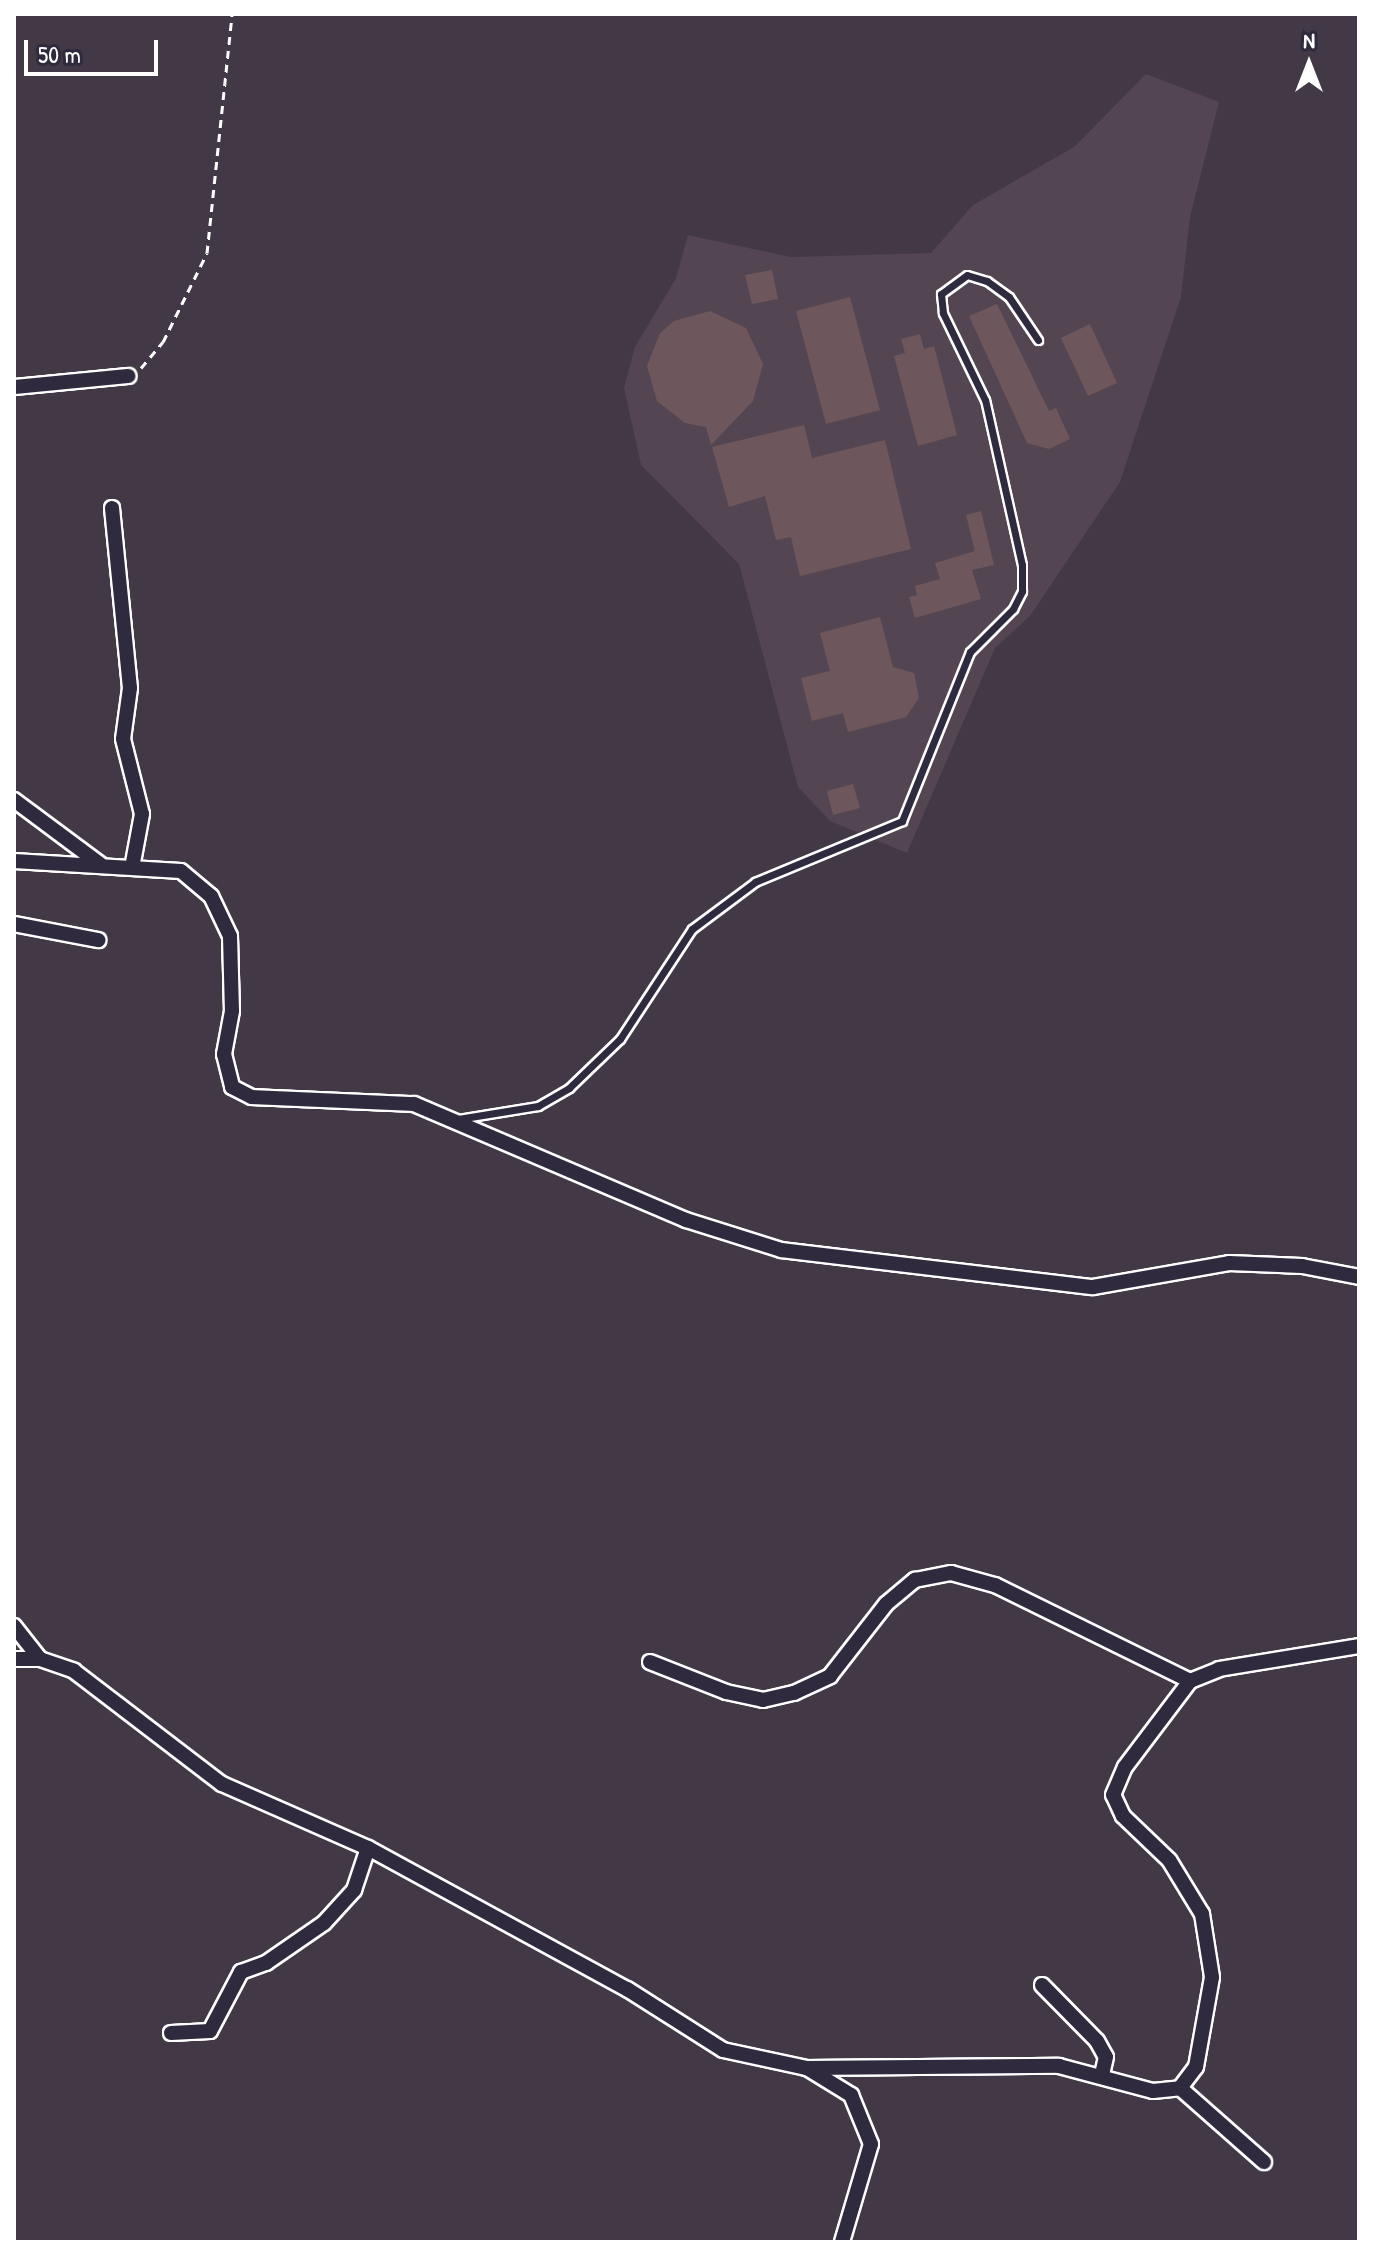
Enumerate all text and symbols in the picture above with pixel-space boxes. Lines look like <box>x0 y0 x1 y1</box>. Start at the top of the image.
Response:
scale bar <box>28 24 162 74</box>
north arrow <box>1269 24 1349 104</box>
text: N <box>1303 25 1315 55</box>
text: 50 m <box>38 38 81 70</box>

